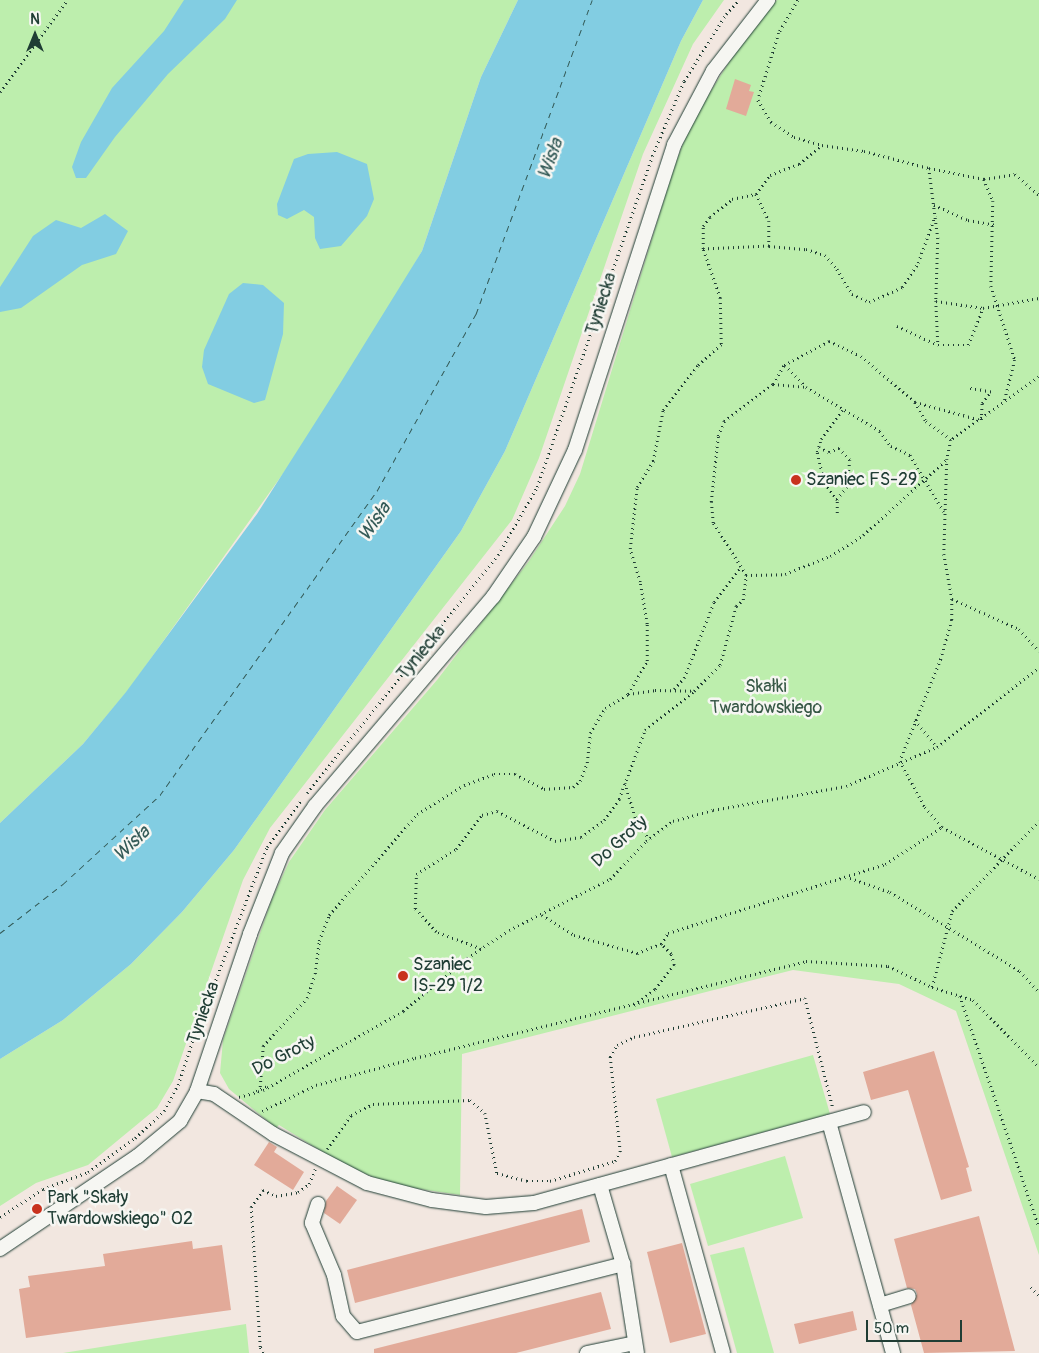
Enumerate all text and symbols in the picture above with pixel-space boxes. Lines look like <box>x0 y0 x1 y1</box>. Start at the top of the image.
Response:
north arrow <box>10 10 60 60</box>
text: N <box>30 11 40 28</box>
water label: Wisła <box>533 136 569 182</box>
street label: Tyniecka <box>582 270 622 338</box>
place label: Szaniec FS-29 <box>806 469 917 491</box>
marker: Szaniec FS-29 <box>790 474 802 486</box>
water label: Wisła <box>354 498 396 546</box>
street label: Tyniecka <box>393 621 451 685</box>
park label: Skałki Twardowskiego <box>710 677 822 720</box>
street label: Do Groty <box>588 811 652 873</box>
water label: Wisła <box>109 821 155 867</box>
place label: Szaniec IS-29 1/2 <box>413 955 483 998</box>
marker: Szaniec IS-29 1/2 <box>397 970 409 982</box>
street label: Tyniecka <box>183 979 225 1047</box>
street label: Do Groty <box>249 1031 319 1081</box>
place label: Park "Skały Twardowskiego" 02 <box>47 1188 193 1230</box>
marker: Park "Skały Twardowskiego" 02 <box>31 1203 43 1215</box>
scale bar <box>869 1310 965 1342</box>
text: 50 m <box>874 1319 909 1338</box>

